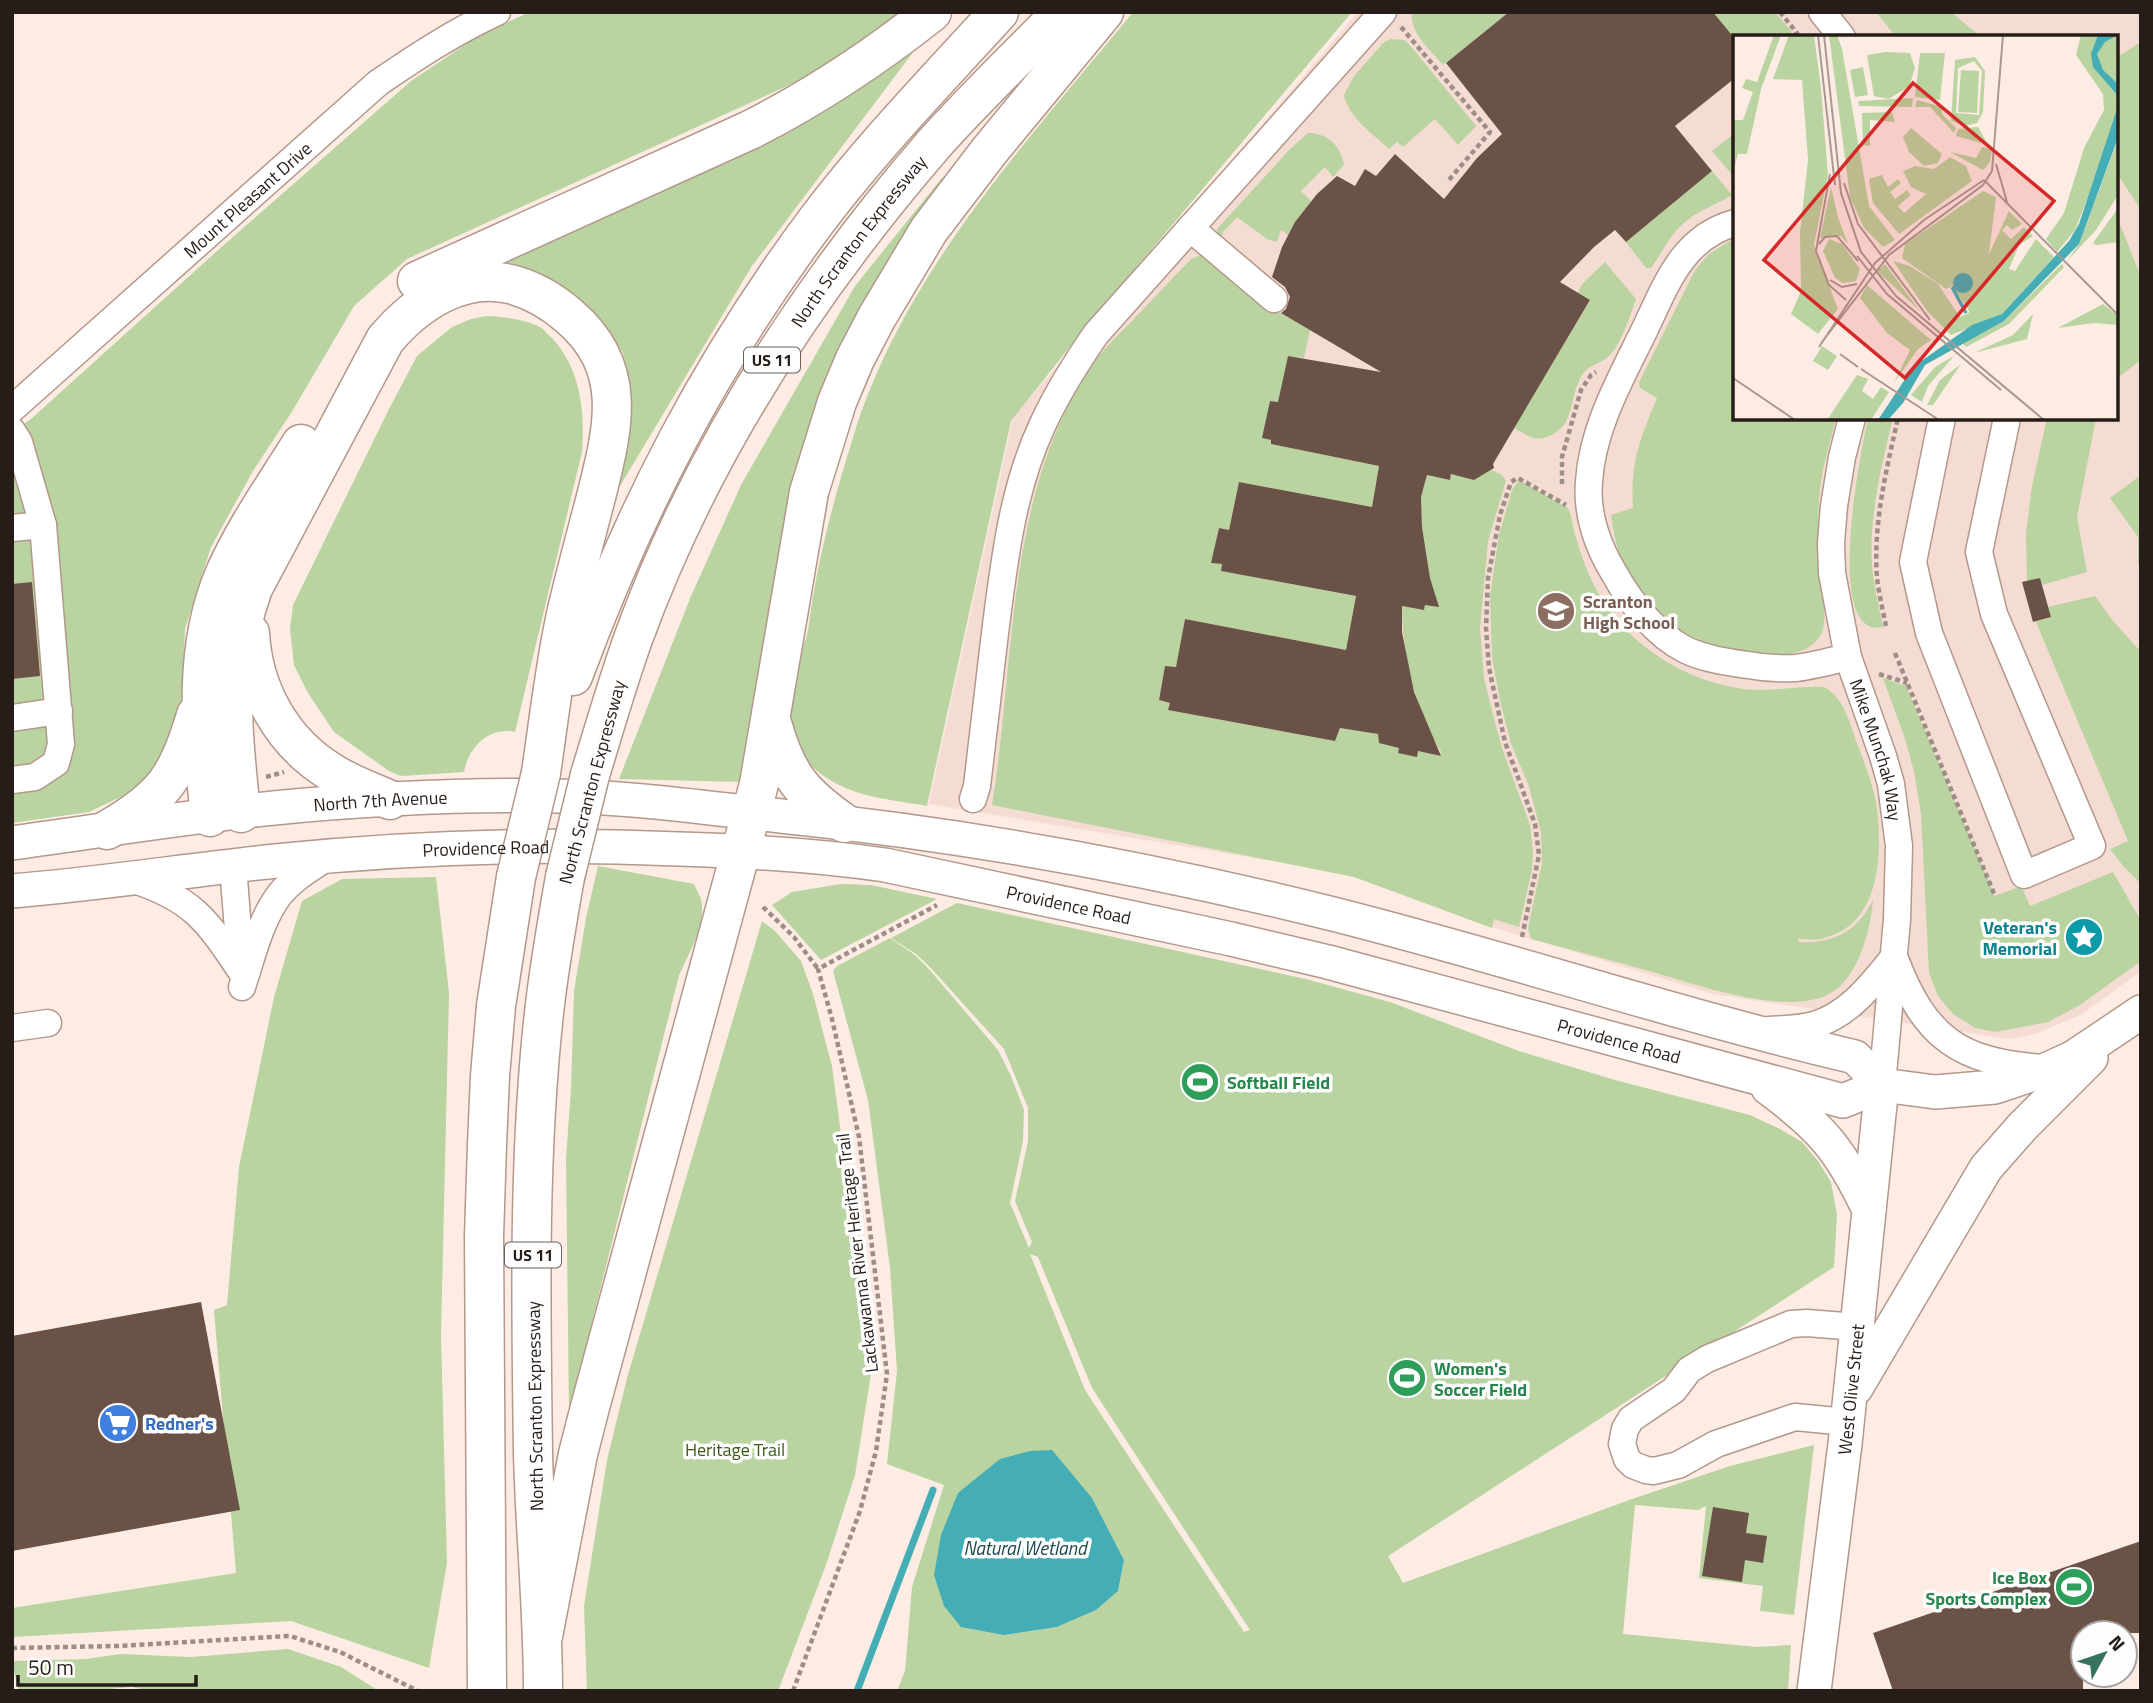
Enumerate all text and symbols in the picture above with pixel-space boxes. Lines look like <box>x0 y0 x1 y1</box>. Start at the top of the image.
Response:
inset map <box>1733 35 2118 420</box>
street label: Mount Pleasant Drive <box>177 135 317 264</box>
street label: North Scranton Expressway <box>784 149 933 333</box>
road number: US 11 <box>744 348 800 372</box>
place label: Scranton High School <box>1583 588 1675 636</box>
school or university icon: Scranton High School <box>1535 590 1577 632</box>
street label: Mike Munchak Way <box>1843 675 1909 823</box>
street label: North Scranton Expressway <box>552 677 632 887</box>
street label: North 7th Avenue <box>312 783 448 818</box>
street label: Providence Road <box>422 833 549 863</box>
street label: Providence Road <box>1004 878 1134 931</box>
place label: Veteran's Memorial <box>1982 914 2057 962</box>
place icon: Veteran's Memorial <box>2063 916 2105 958</box>
street label: Providence Road <box>1554 1011 1684 1070</box>
sports icon: Softball Field <box>1179 1061 1221 1103</box>
place label: Softball Field <box>1227 1069 1330 1096</box>
street label: Lackawanna River Heritage Trail <box>829 1132 885 1374</box>
road number: US 11 <box>505 1242 561 1268</box>
street label: North Scranton Expressway <box>520 1300 550 1511</box>
street label: West Olive Street <box>1830 1322 1871 1456</box>
place label: Women's Soccer Field <box>1434 1355 1527 1403</box>
sports icon: Women's Soccer Field <box>1386 1357 1428 1399</box>
supermarket icon: Redner's <box>97 1402 139 1444</box>
place label: Redner's <box>145 1410 214 1437</box>
park label: Heritage Trail <box>685 1436 785 1463</box>
water label: Natural Wetland <box>963 1533 1089 1562</box>
place label: Ice Box Sports Complex <box>1925 1564 2047 1612</box>
sports icon: Ice Box Sports Complex <box>2053 1566 2095 1608</box>
north arrow <box>2069 1619 2139 1689</box>
text: N <box>2102 1628 2133 1657</box>
scale bar <box>18 1644 196 1688</box>
text: 50 m <box>28 1651 74 1683</box>

